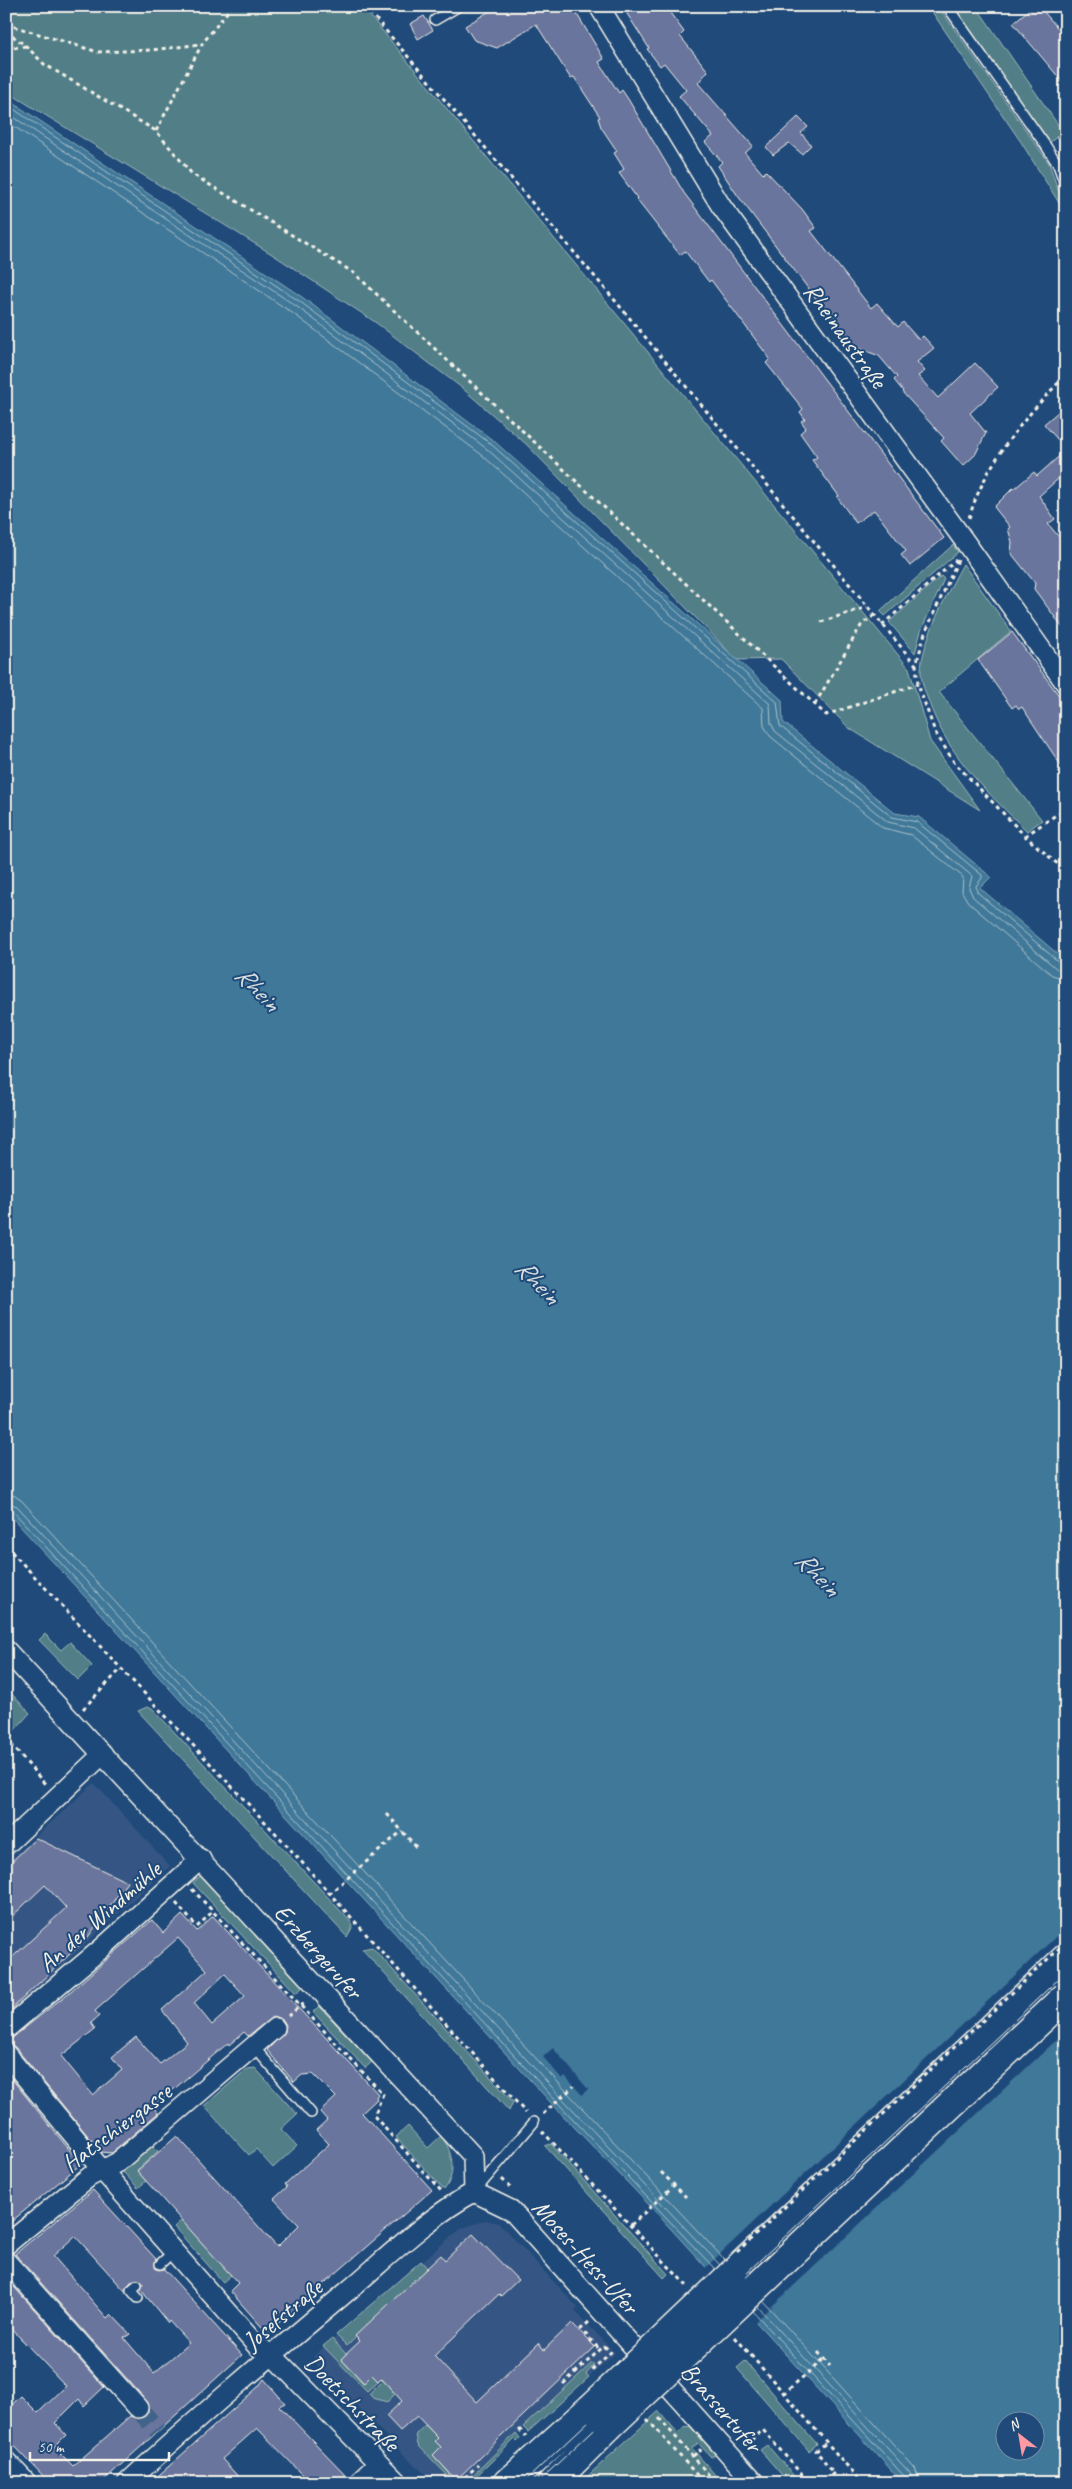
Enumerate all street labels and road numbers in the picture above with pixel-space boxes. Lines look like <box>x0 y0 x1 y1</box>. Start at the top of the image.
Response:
street label: Rheinaustraße <box>796 277 895 396</box>
street label: An der Windmühle <box>31 1853 170 1979</box>
street label: Erzbergerufer <box>267 1897 371 2008</box>
street label: Hatschiergasse <box>55 2075 179 2180</box>
street label: Moses-Hess-Ufer <box>525 2192 647 2323</box>
street label: Josefstraße <box>235 2271 330 2358</box>
street label: Doetschstraße <box>298 2347 408 2460</box>
street label: Brassertufer <box>673 2356 771 2462</box>

